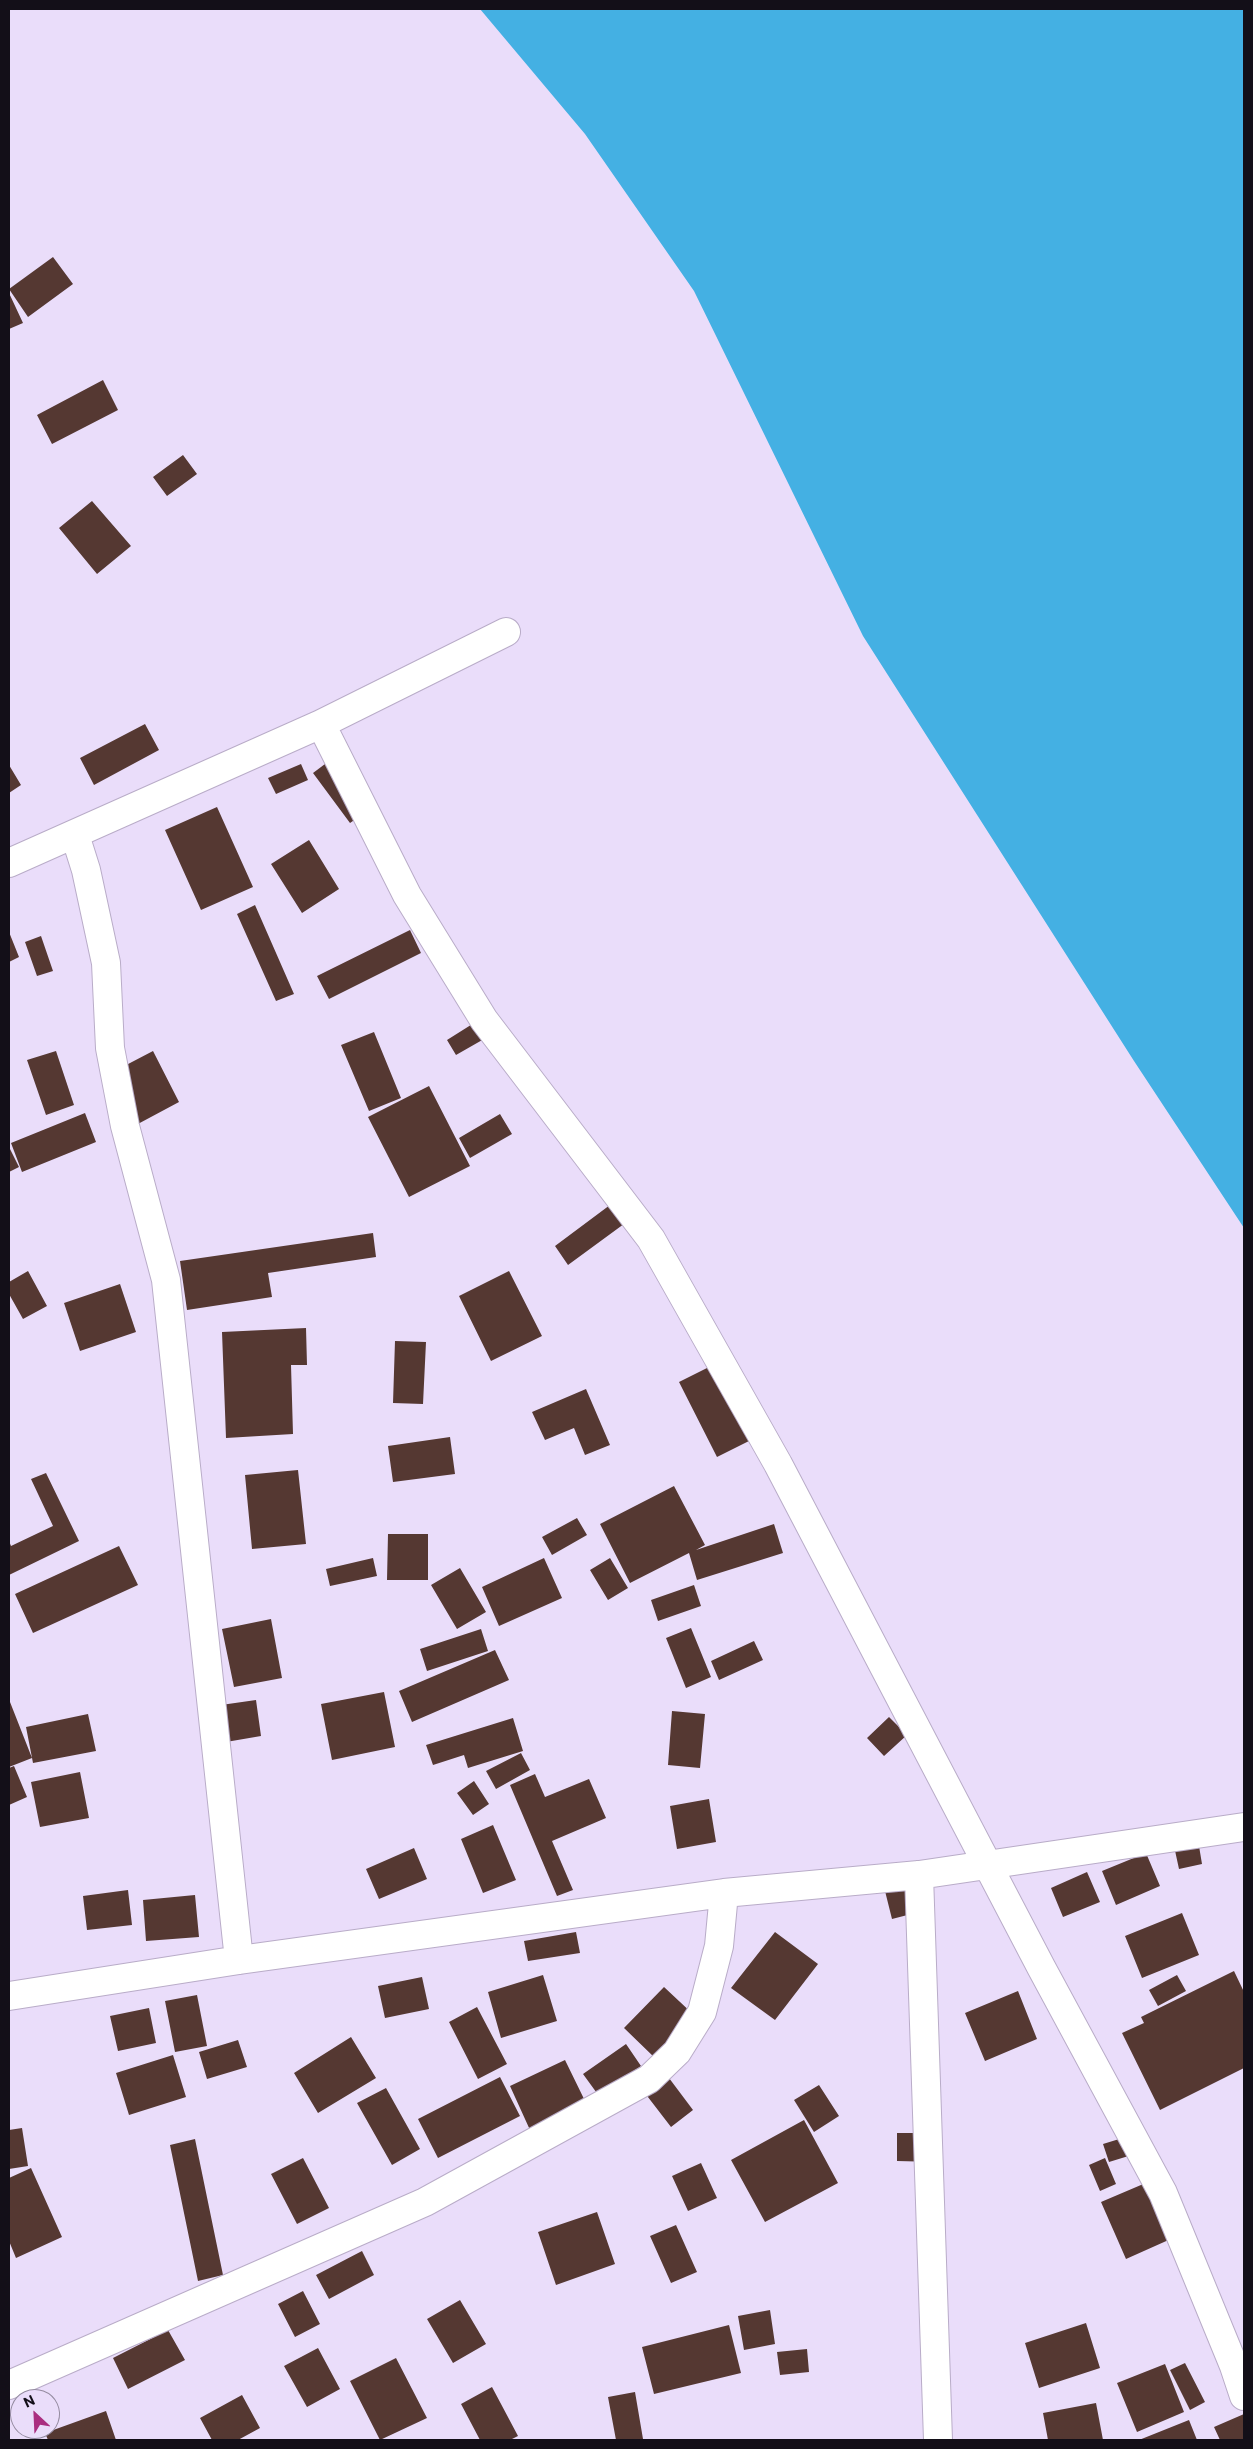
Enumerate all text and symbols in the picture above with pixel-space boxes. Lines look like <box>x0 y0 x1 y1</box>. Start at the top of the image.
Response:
north arrow <box>10 2389 60 2439</box>
text: N <box>21 2391 37 2411</box>

